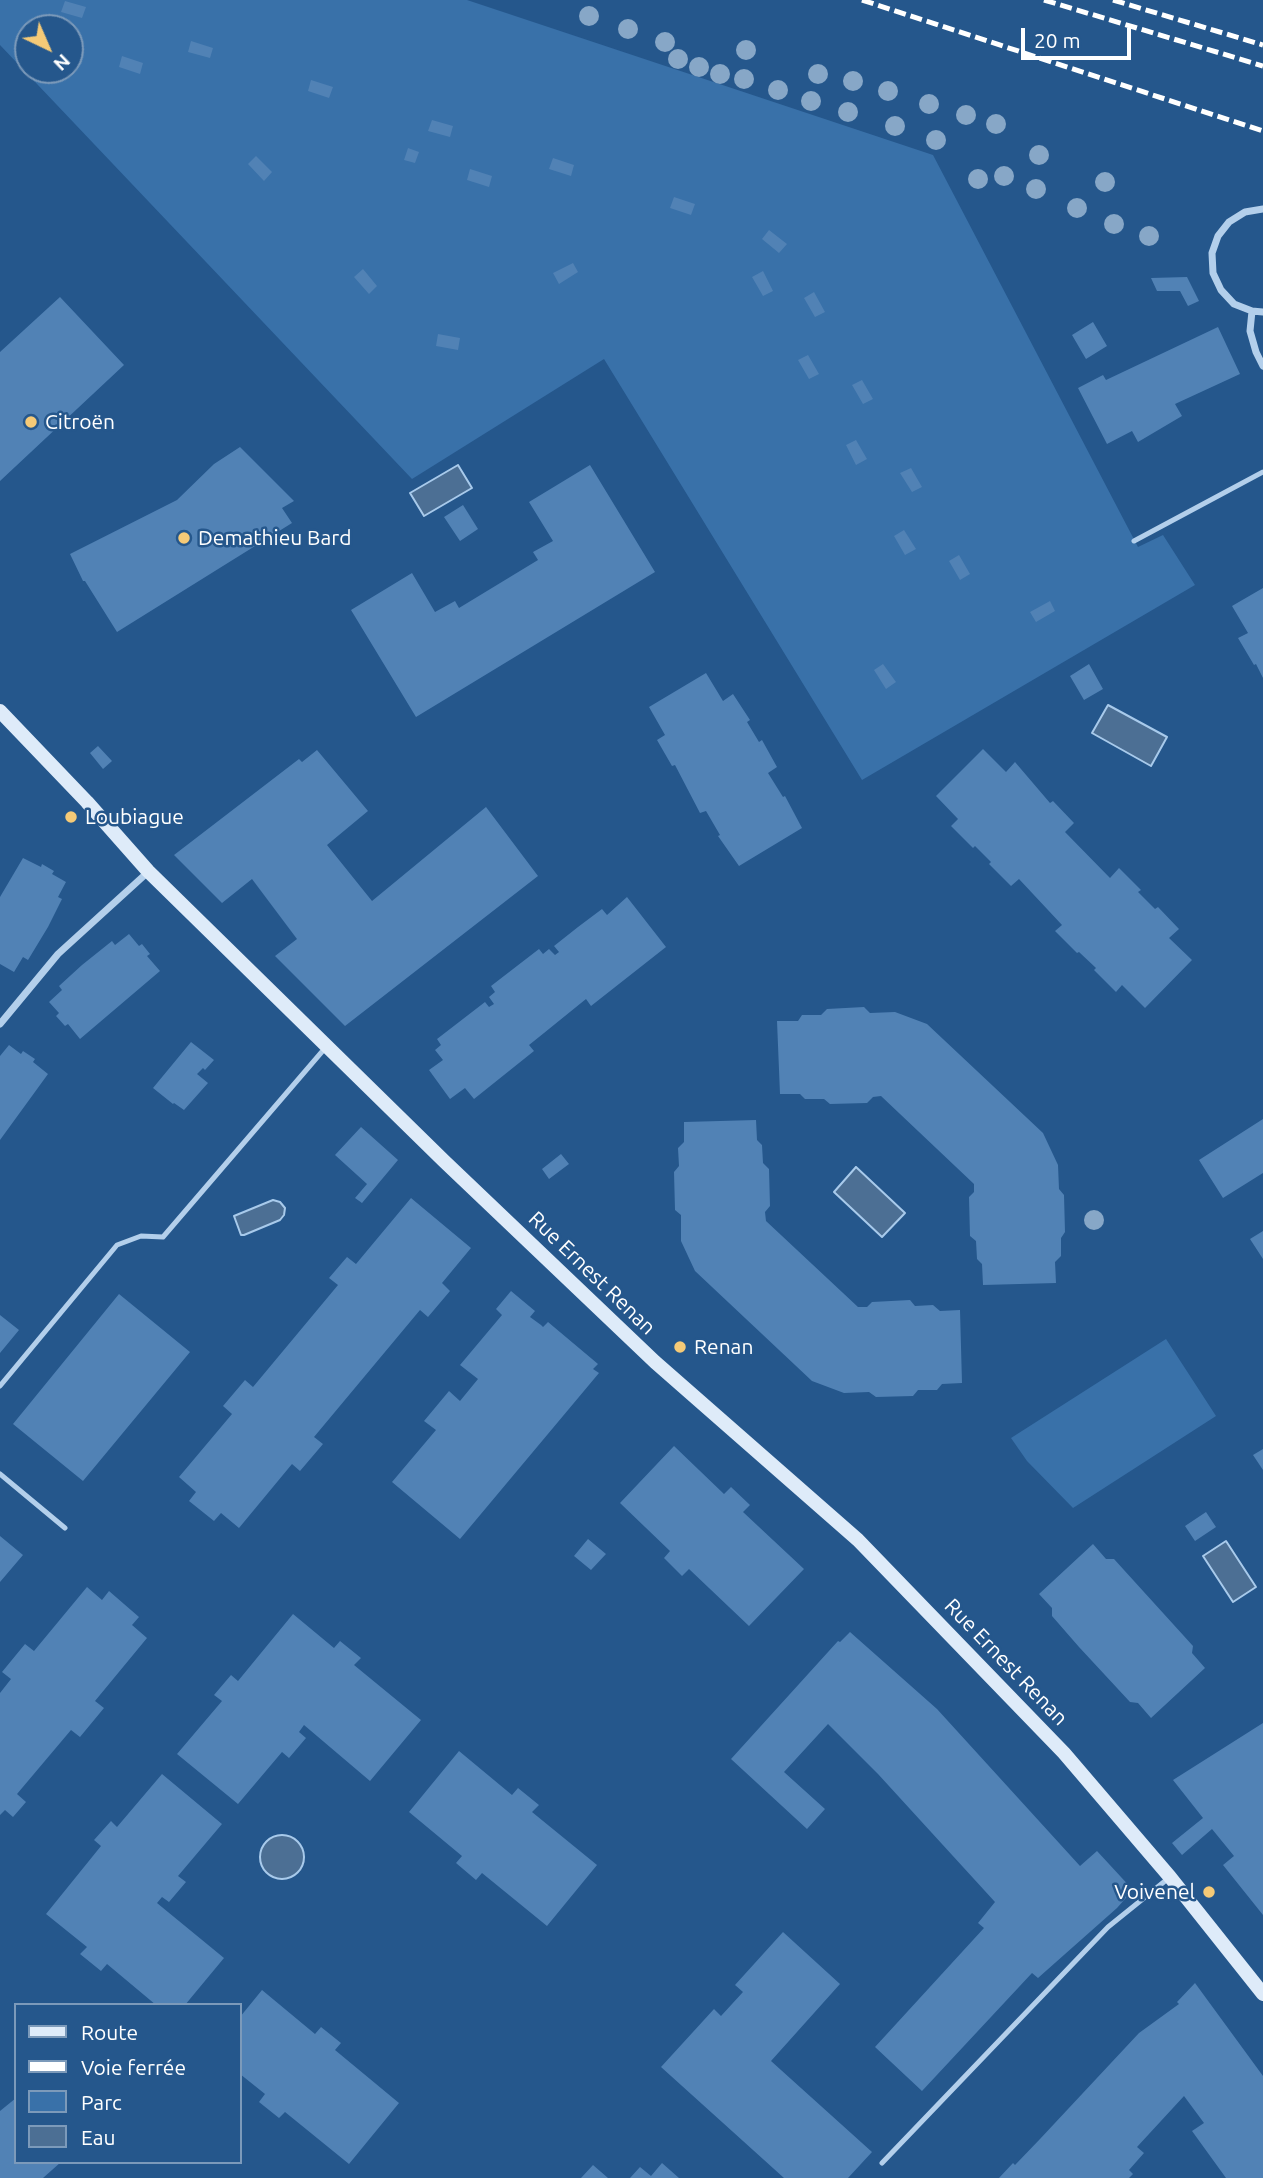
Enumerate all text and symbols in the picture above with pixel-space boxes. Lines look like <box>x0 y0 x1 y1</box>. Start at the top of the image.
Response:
north arrow <box>14 14 84 84</box>
scale bar <box>1025 14 1135 58</box>
text: 20 m <box>1034 28 1081 52</box>
text: N <box>49 50 75 76</box>
place label: Citroën <box>45 409 115 435</box>
marker: Citroën <box>23 414 39 430</box>
place label: Demathieu Bard <box>198 525 351 551</box>
marker: Demathieu Bard <box>176 530 192 546</box>
place label: Loubiague <box>85 804 184 830</box>
marker: Loubiague <box>63 809 79 825</box>
street label: Rue Ernest Renan <box>523 1206 661 1340</box>
place label: Renan <box>694 1334 753 1360</box>
marker: Renan <box>672 1339 688 1355</box>
street label: Rue Ernest Renan <box>939 1593 1073 1731</box>
place label: Voivenel <box>1114 1879 1195 1905</box>
marker: Voivenel <box>1201 1884 1217 1900</box>
legend <box>14 2003 242 2164</box>
text: Route <box>81 2020 138 2044</box>
text: Voie ferrée <box>81 2055 186 2079</box>
text: Parc <box>81 2090 122 2114</box>
text: Eau <box>81 2125 116 2149</box>

